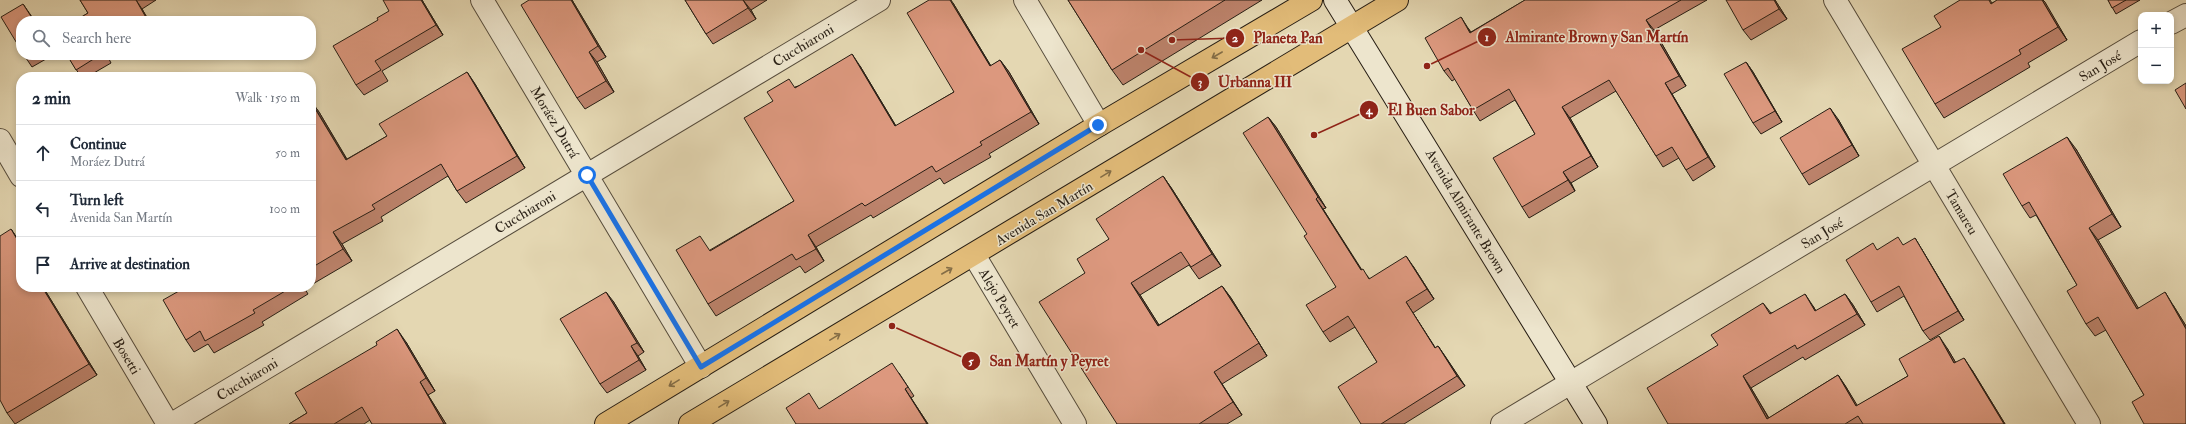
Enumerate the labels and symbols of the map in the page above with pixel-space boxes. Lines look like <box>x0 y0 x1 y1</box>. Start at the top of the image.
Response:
street label: Cucchiaroni <box>770 20 837 70</box>
callout: Almirante Brown y San Martín <box>1477 23 1696 50</box>
callout: Planeta Pan <box>1225 24 1330 51</box>
text: Almirante Brown y San Martín <box>1504 28 1689 48</box>
text: Planeta Pan <box>1253 29 1323 48</box>
text: 1 <box>1485 30 1489 45</box>
text: 2 <box>1232 31 1238 46</box>
street label: San José <box>2076 47 2125 86</box>
one-way arrow <box>1211 52 1223 60</box>
callout: Urbanna III <box>1190 68 1300 95</box>
text: Urbanna III <box>1218 73 1292 92</box>
text: 3 <box>1198 75 1203 90</box>
street label: Moráez Dutrá <box>527 83 583 161</box>
callout: El Buen Sabor <box>1359 96 1483 123</box>
text: El Buen Sabor <box>1387 101 1475 120</box>
text: 4 <box>1365 103 1374 118</box>
route end <box>1089 116 1107 134</box>
street label: Avenida Almirante Brown <box>1421 145 1509 277</box>
route start <box>578 166 596 184</box>
one-way arrow <box>1100 170 1112 178</box>
street label: Avenida San Martín <box>992 178 1096 250</box>
street label: Cucchiaroni <box>492 187 559 237</box>
street label: Tamareu <box>1942 187 1982 238</box>
street label: San José <box>1798 214 1847 253</box>
street label: Alejo Peyret <box>974 264 1024 332</box>
one-way arrow <box>941 266 953 274</box>
one-way arrow <box>829 332 841 340</box>
street label: Bosetti <box>109 335 144 378</box>
callout: San Martín y Peyret <box>961 347 1116 374</box>
text: San Martín y Peyret <box>989 352 1109 372</box>
street label: Cucchiaroni <box>214 354 281 404</box>
text: 5 <box>968 354 974 369</box>
one-way arrow <box>669 379 680 387</box>
one-way arrow <box>718 400 729 408</box>

